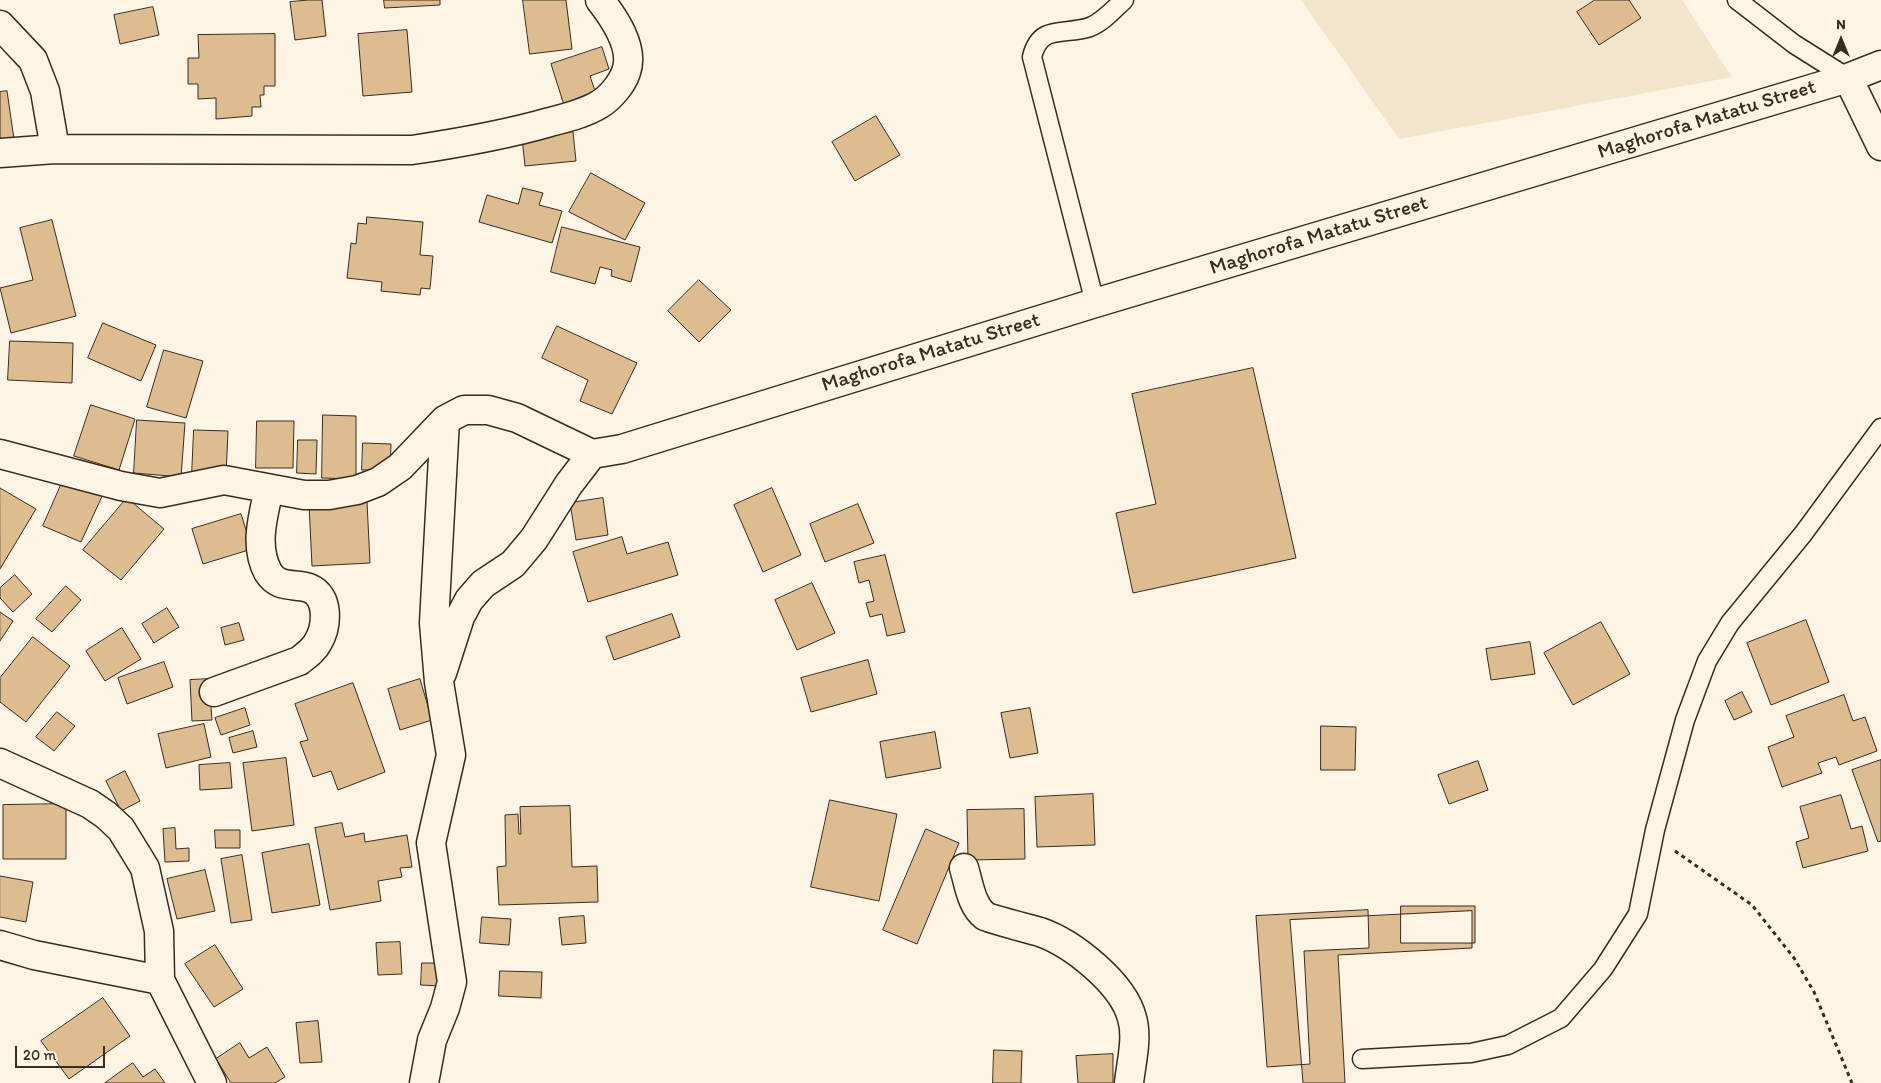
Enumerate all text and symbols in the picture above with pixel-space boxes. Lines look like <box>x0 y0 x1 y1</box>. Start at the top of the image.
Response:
north arrow <box>1816 15 1866 65</box>
text: N <box>1836 16 1846 33</box>
street label: Maghorofa Matatu Street <box>1595 75 1819 165</box>
street label: Maghorofa Matatu Street <box>1207 191 1431 281</box>
street label: Maghorofa Matatu Street <box>819 308 1043 398</box>
scale bar <box>18 1036 108 1068</box>
text: 20 m <box>23 1046 56 1064</box>

